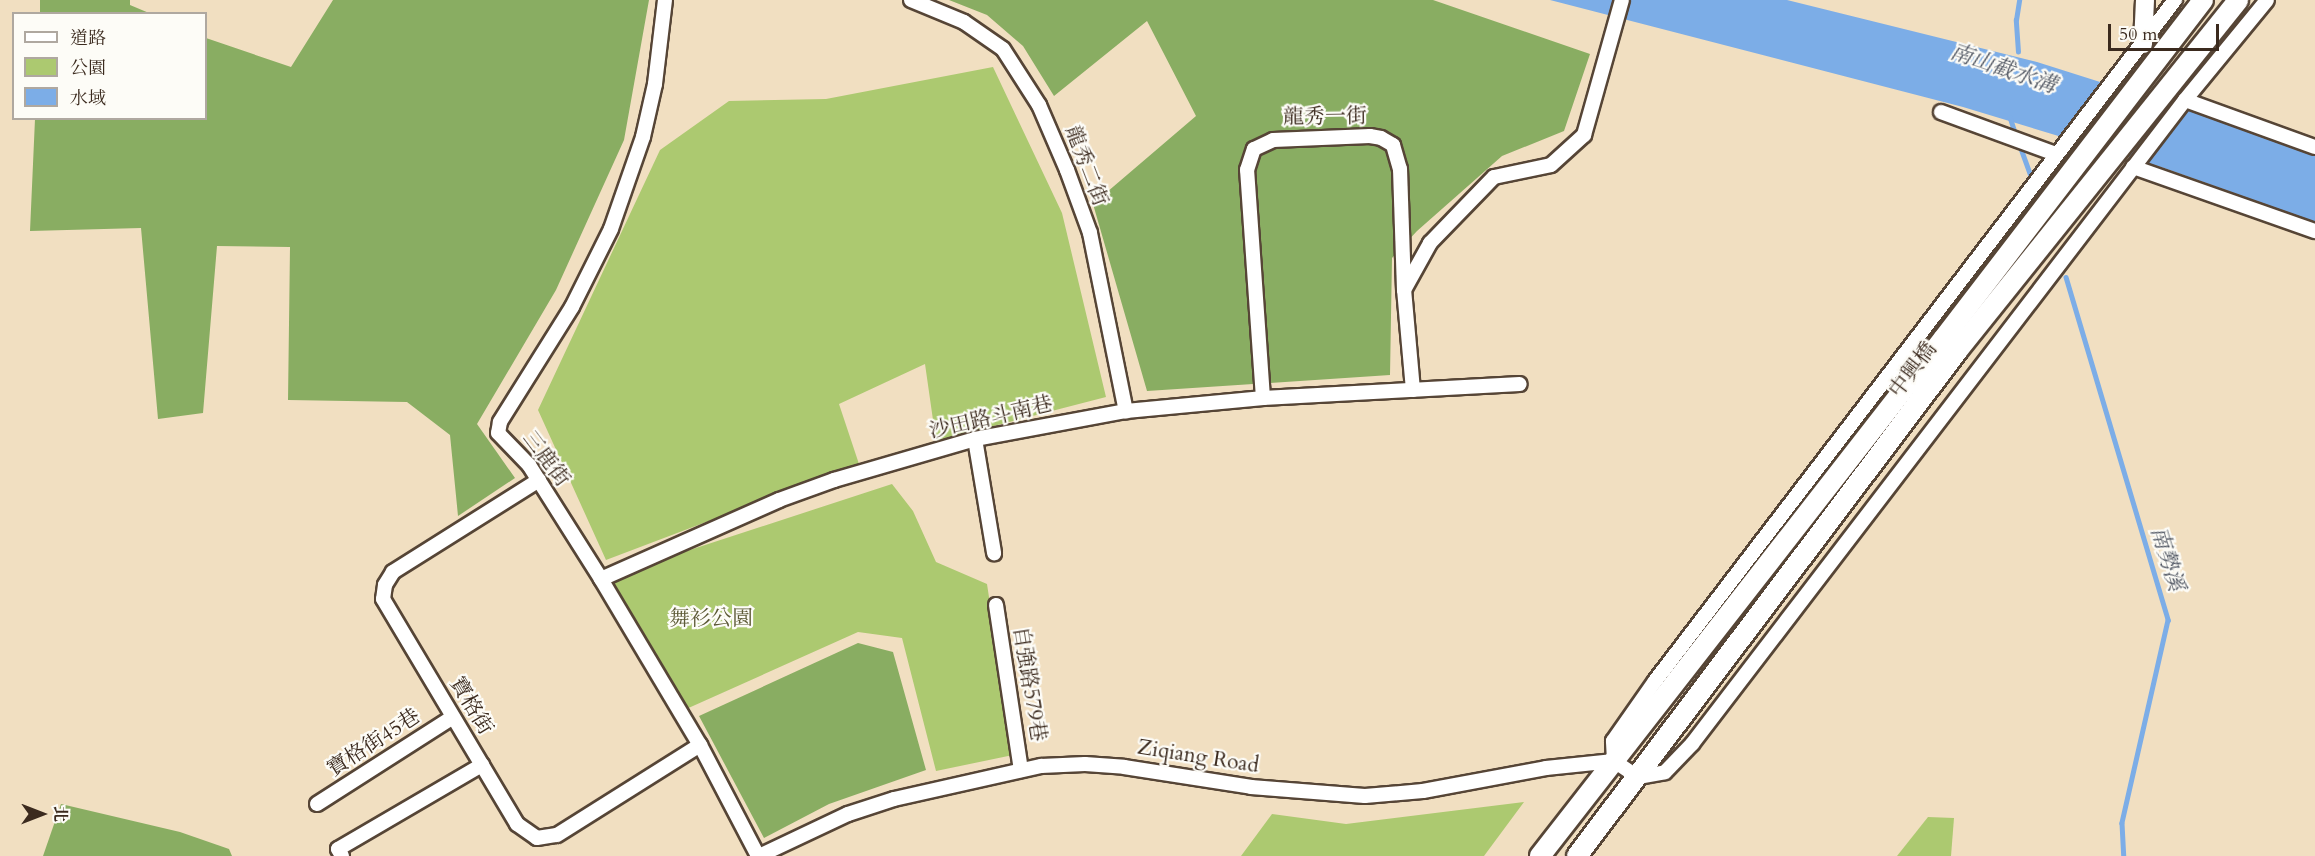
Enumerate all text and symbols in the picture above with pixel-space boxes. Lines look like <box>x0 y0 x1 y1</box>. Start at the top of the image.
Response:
legend <box>12 12 207 120</box>
scale bar <box>2111 12 2222 50</box>
text: 50 m <box>2119 22 2158 47</box>
text: 道路 <box>70 26 106 51</box>
water label: 南山截水溝 <box>1947 39 2059 99</box>
text: 公園 <box>70 56 106 81</box>
text: 水域 <box>70 86 106 111</box>
street label: 龍秀一街 <box>1283 104 1367 130</box>
street label: 龍秀二街 <box>1059 122 1113 210</box>
street label: 中興橋 <box>1884 337 1942 403</box>
street label: 沙田路斗南巷 <box>927 392 1055 444</box>
street label: 三鹿街 <box>517 426 575 492</box>
water label: 南勢溪 <box>2145 524 2189 594</box>
park label: 舞衫公園 <box>669 606 753 632</box>
street label: 自強路579巷 <box>1007 625 1051 743</box>
street label: 寶格街 <box>444 673 498 739</box>
street label: 寶格街45巷 <box>323 704 425 782</box>
street label: Ziqiang Road <box>1135 735 1261 779</box>
north arrow <box>12 784 72 844</box>
text: 北 <box>49 806 71 822</box>

